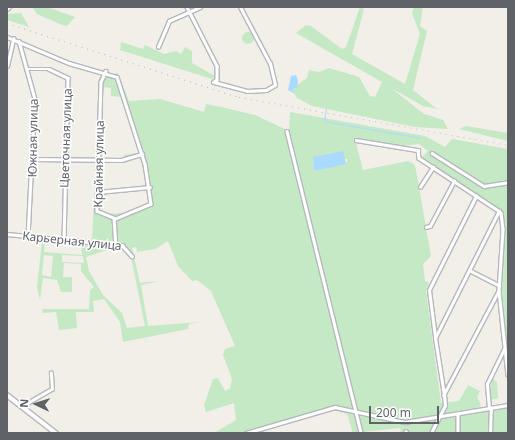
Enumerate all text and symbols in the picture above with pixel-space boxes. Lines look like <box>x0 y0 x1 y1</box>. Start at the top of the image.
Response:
street label: Цветочная улица <box>57 88 75 188</box>
street label: Южная улица <box>25 98 41 178</box>
street label: Крайняя улица <box>91 120 107 208</box>
street label: Карьерная улица <box>22 229 122 253</box>
north arrow <box>16 384 56 424</box>
text: N <box>16 398 31 408</box>
scale bar <box>371 398 441 424</box>
text: 200 m <box>376 404 411 421</box>

